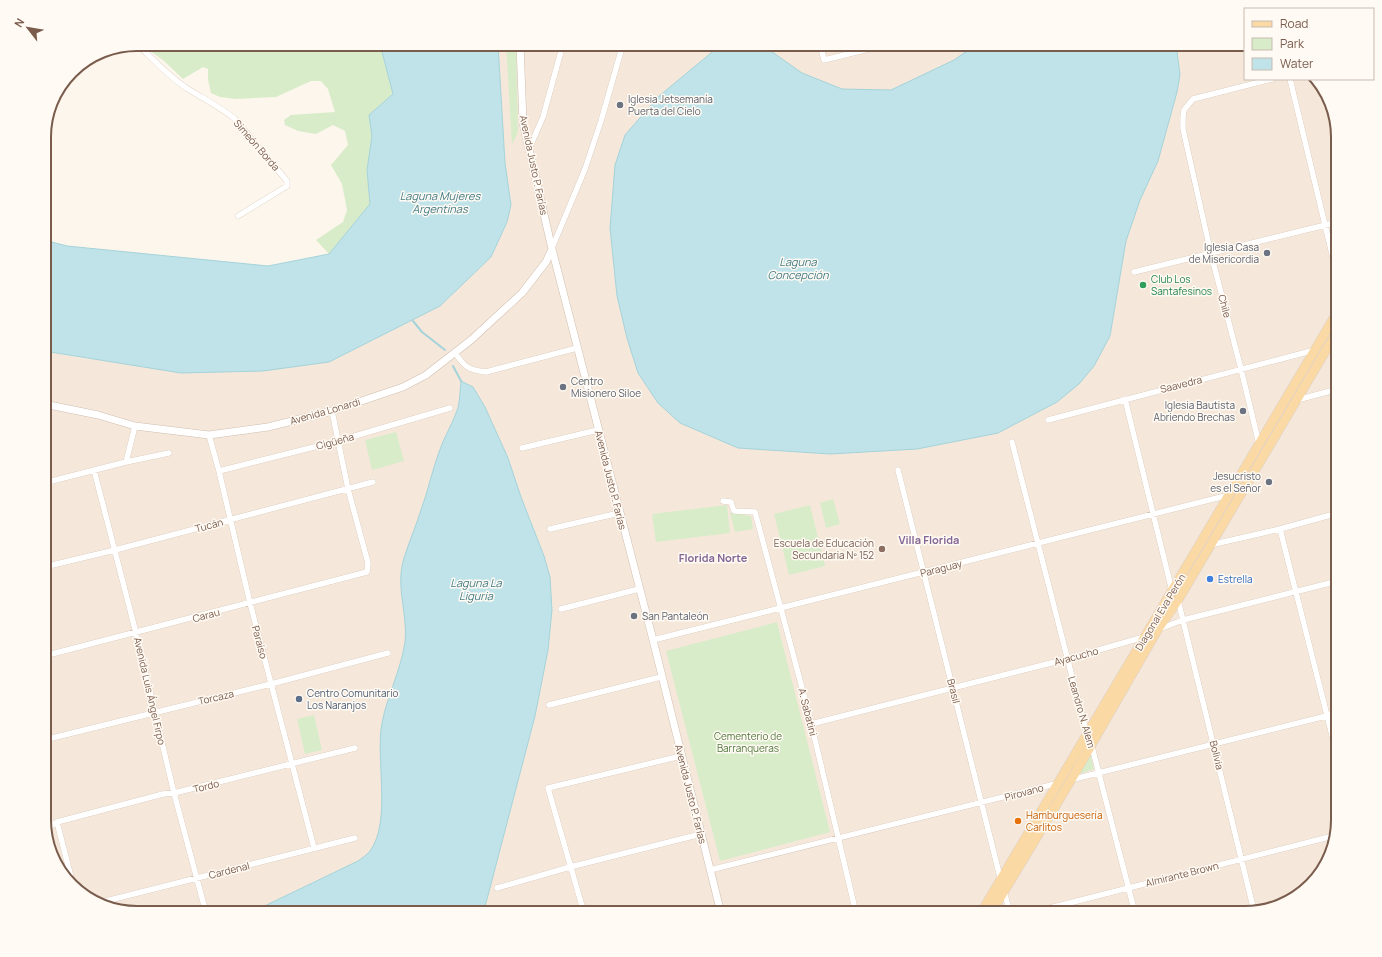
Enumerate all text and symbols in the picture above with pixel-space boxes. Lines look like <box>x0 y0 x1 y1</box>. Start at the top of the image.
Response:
north arrow <box>8 8 48 48</box>
legend <box>1244 8 1374 80</box>
text: N <box>11 15 28 30</box>
text: Road <box>1280 15 1308 32</box>
text: Park <box>1280 35 1305 52</box>
text: Water <box>1280 55 1314 72</box>
place label: Iglesia Jetsemanía Puerta del Cielo <box>628 92 713 118</box>
marker: Iglesia Jetsemanía Puerta del Cielo <box>615 100 625 110</box>
street label: Avenida Justo P. Farías <box>517 114 551 216</box>
street label: Simeón Borda <box>231 116 283 174</box>
water label: Laguna Mujeres Argentinas <box>400 188 482 216</box>
place label: Iglesia Casa de Misericordia <box>1189 240 1259 266</box>
marker: Iglesia Casa de Misericordia <box>1262 248 1272 258</box>
water label: Laguna Concepción <box>767 254 829 282</box>
place label: Club Los Santafesinos <box>1151 272 1212 298</box>
marker: Club Los Santafesinos <box>1138 280 1148 290</box>
street label: Chile <box>1215 293 1235 319</box>
street label: Saavedra <box>1159 372 1203 396</box>
place label: Centro Misionero Siloe <box>571 374 641 400</box>
marker: Centro Misionero Siloe <box>558 382 568 392</box>
street label: Avenida Lonardi <box>288 394 362 428</box>
place label: Iglesia Bautista Abriendo Brechas <box>1154 398 1235 424</box>
marker: Iglesia Bautista Abriendo Brechas <box>1238 406 1248 416</box>
street label: Cigüeña <box>314 429 356 453</box>
street label: Avenida Justo P. Farías <box>592 429 630 531</box>
place label: Jesucristo es el Señor <box>1210 469 1261 495</box>
marker: Jesucristo es el Señor <box>1264 477 1274 487</box>
street label: Tucán <box>193 515 225 535</box>
district label: Villa Florida <box>899 532 959 547</box>
place label: Escuela de Educación Secundaria Nº 152 <box>774 536 874 562</box>
marker: Escuela de Educación Secundaria Nº 152 <box>877 544 887 554</box>
district label: Florida Norte <box>679 550 748 565</box>
street label: Paraguay <box>919 556 964 580</box>
street label: Diagonal Eva Perón <box>1131 571 1189 653</box>
place label: Estrella <box>1218 572 1253 586</box>
marker: Estrella <box>1205 574 1215 584</box>
water label: Laguna La Liguria <box>450 575 503 603</box>
street label: Carau <box>191 605 221 625</box>
place label: San Pantaleón <box>642 609 709 623</box>
marker: San Pantaleón <box>629 611 639 621</box>
street label: Paraíso <box>249 624 271 660</box>
street label: Avenida Luis Ángel Firpo <box>131 636 169 746</box>
street label: Ayacucho <box>1052 643 1100 669</box>
street label: Leandro N. Alem <box>1065 675 1099 749</box>
street label: Brasil <box>944 677 964 705</box>
street label: Torcaza <box>197 686 235 708</box>
place label: Centro Comunitario Los Naranjos <box>307 686 398 712</box>
street label: A. Sabatini <box>795 687 821 737</box>
marker: Centro Comunitario Los Naranjos <box>294 694 304 704</box>
park label: Cementerio de Barranqueras <box>714 729 782 755</box>
street label: Bolivia <box>1207 739 1227 771</box>
street label: Avenida Justo P. Farías <box>672 743 710 845</box>
street label: Tordo <box>191 776 221 796</box>
street label: Pirovano <box>1003 780 1045 804</box>
place label: Hamburguesería Carlitos <box>1026 808 1102 834</box>
marker: Hamburguesería Carlitos <box>1013 816 1023 826</box>
street label: Cardenal <box>207 858 251 882</box>
street label: Almirante Brown <box>1144 858 1220 890</box>

